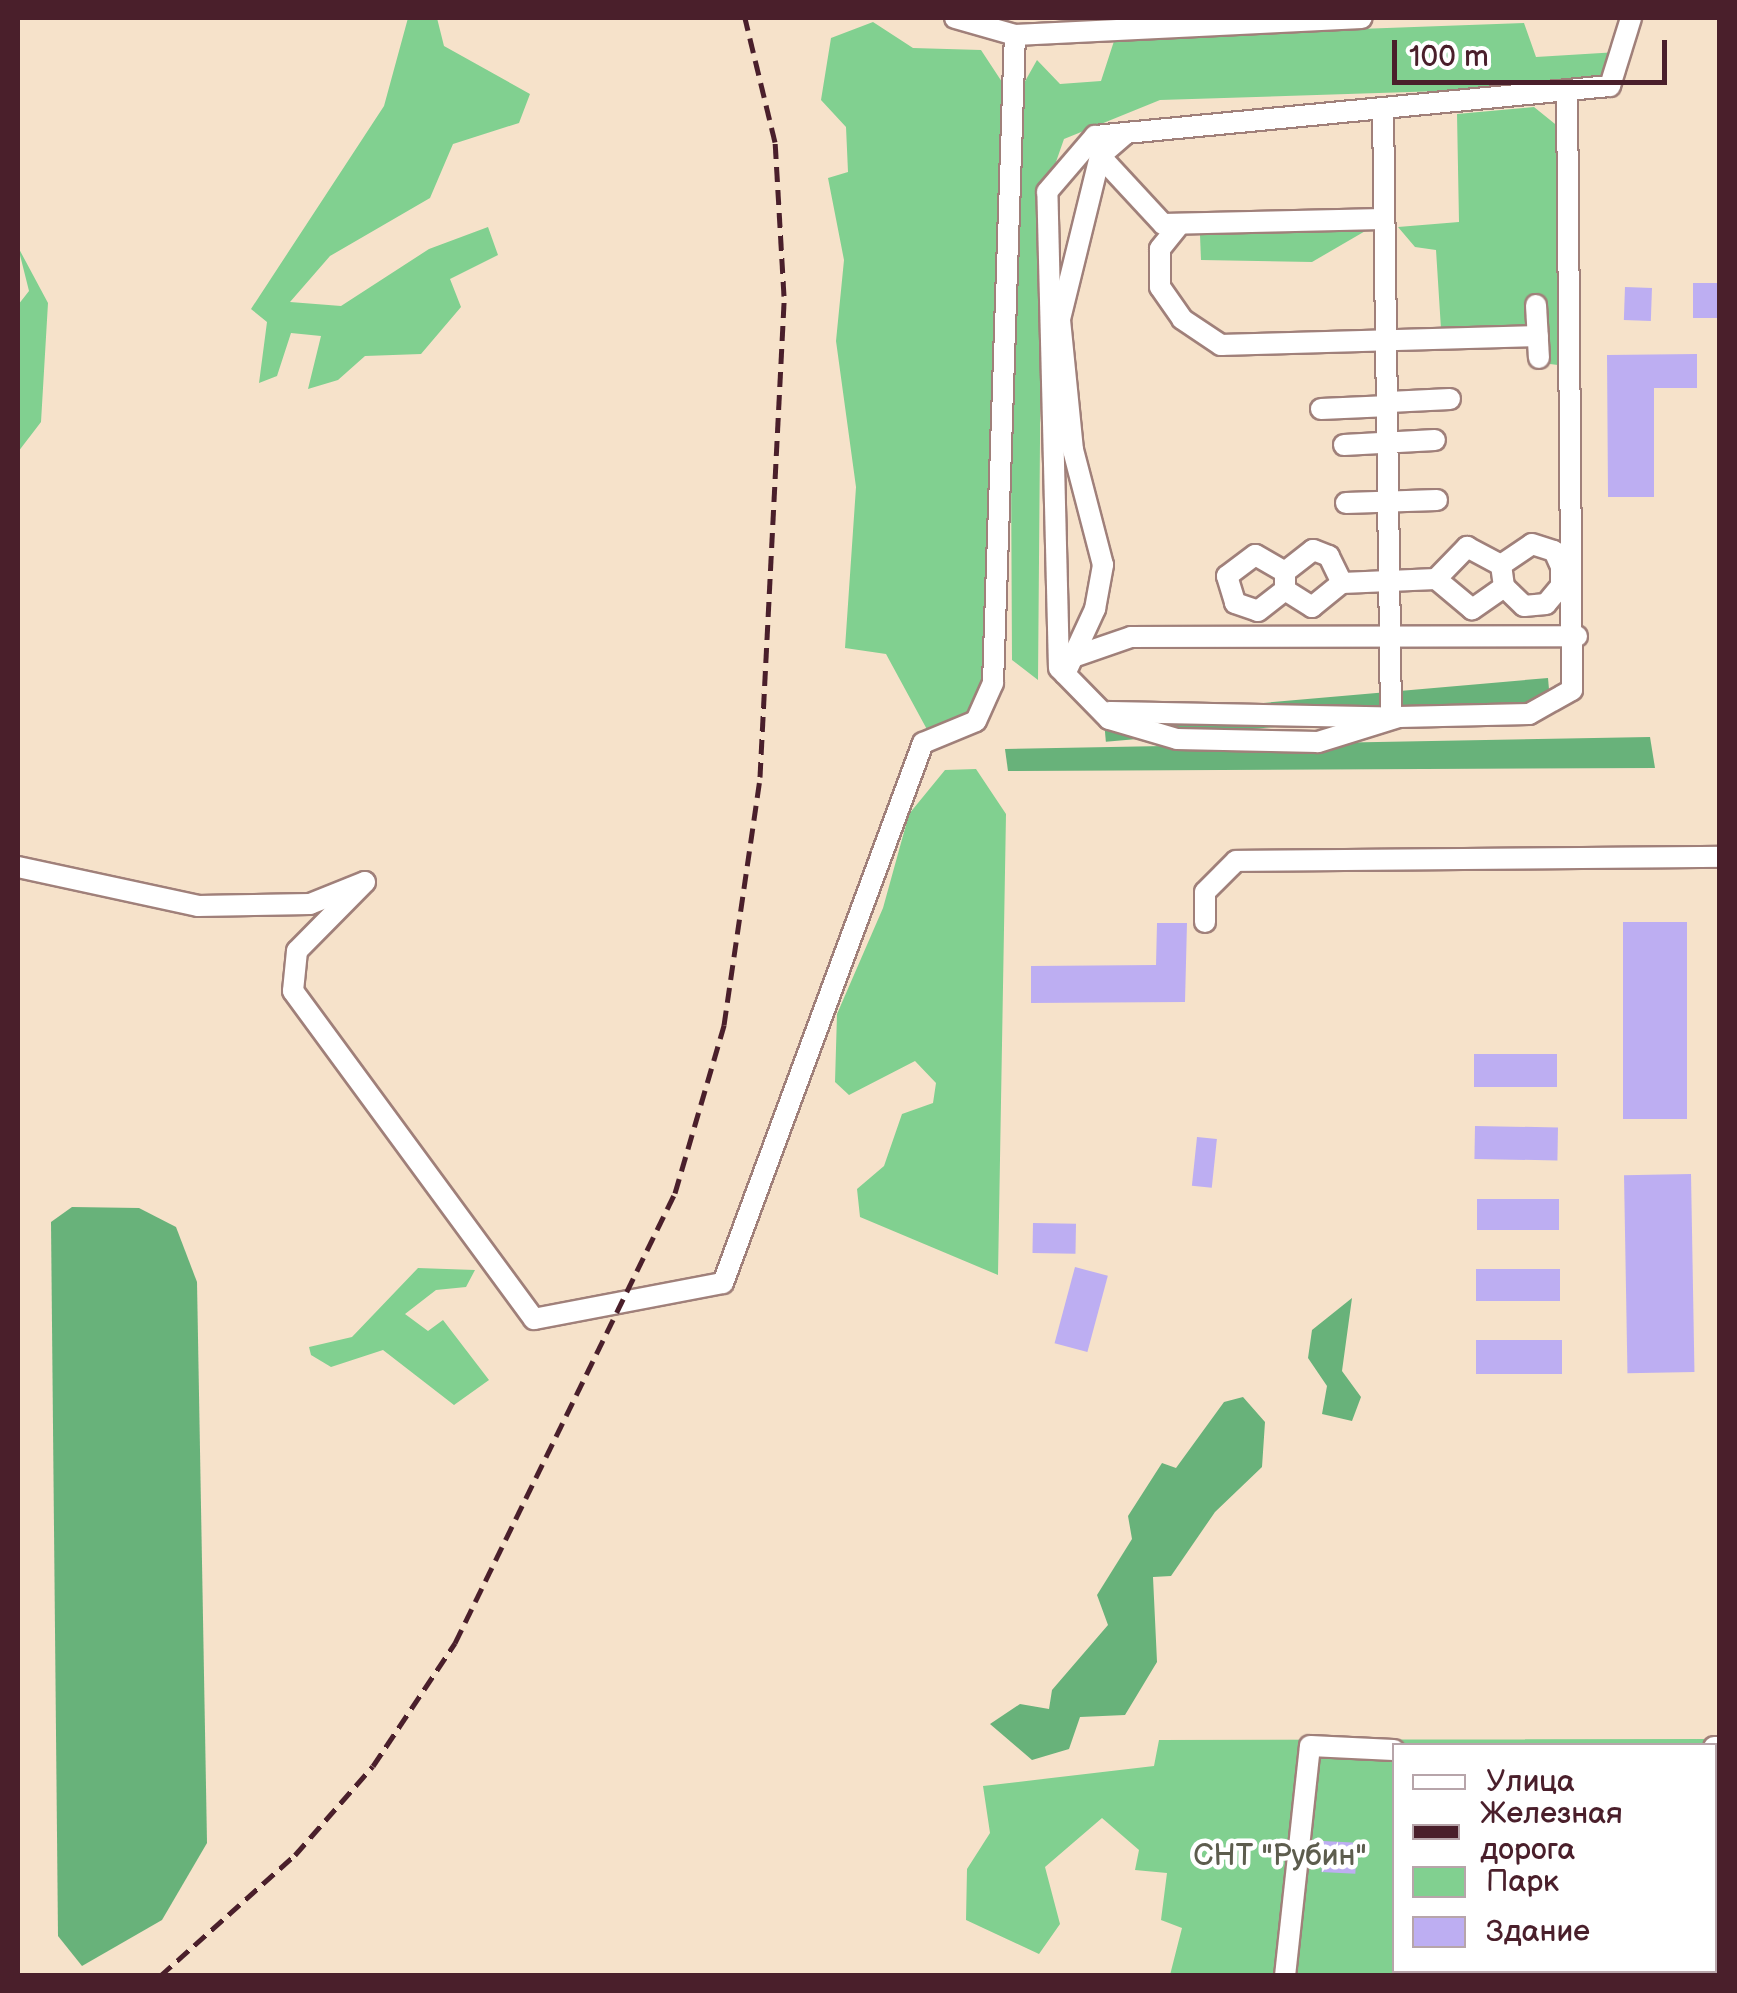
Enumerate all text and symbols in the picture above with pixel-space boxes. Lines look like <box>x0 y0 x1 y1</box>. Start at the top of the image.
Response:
scale bar <box>1397 20 1672 82</box>
text: 100 m <box>1409 39 1489 75</box>
legend <box>1392 1743 1717 1973</box>
text: Улица <box>1486 1764 1575 1800</box>
text: Железная дорога <box>1480 1796 1623 1868</box>
park label: СНТ "Рубин" <box>1193 1838 1367 1874</box>
text: Парк <box>1486 1864 1559 1900</box>
text: Здание <box>1486 1914 1590 1950</box>

